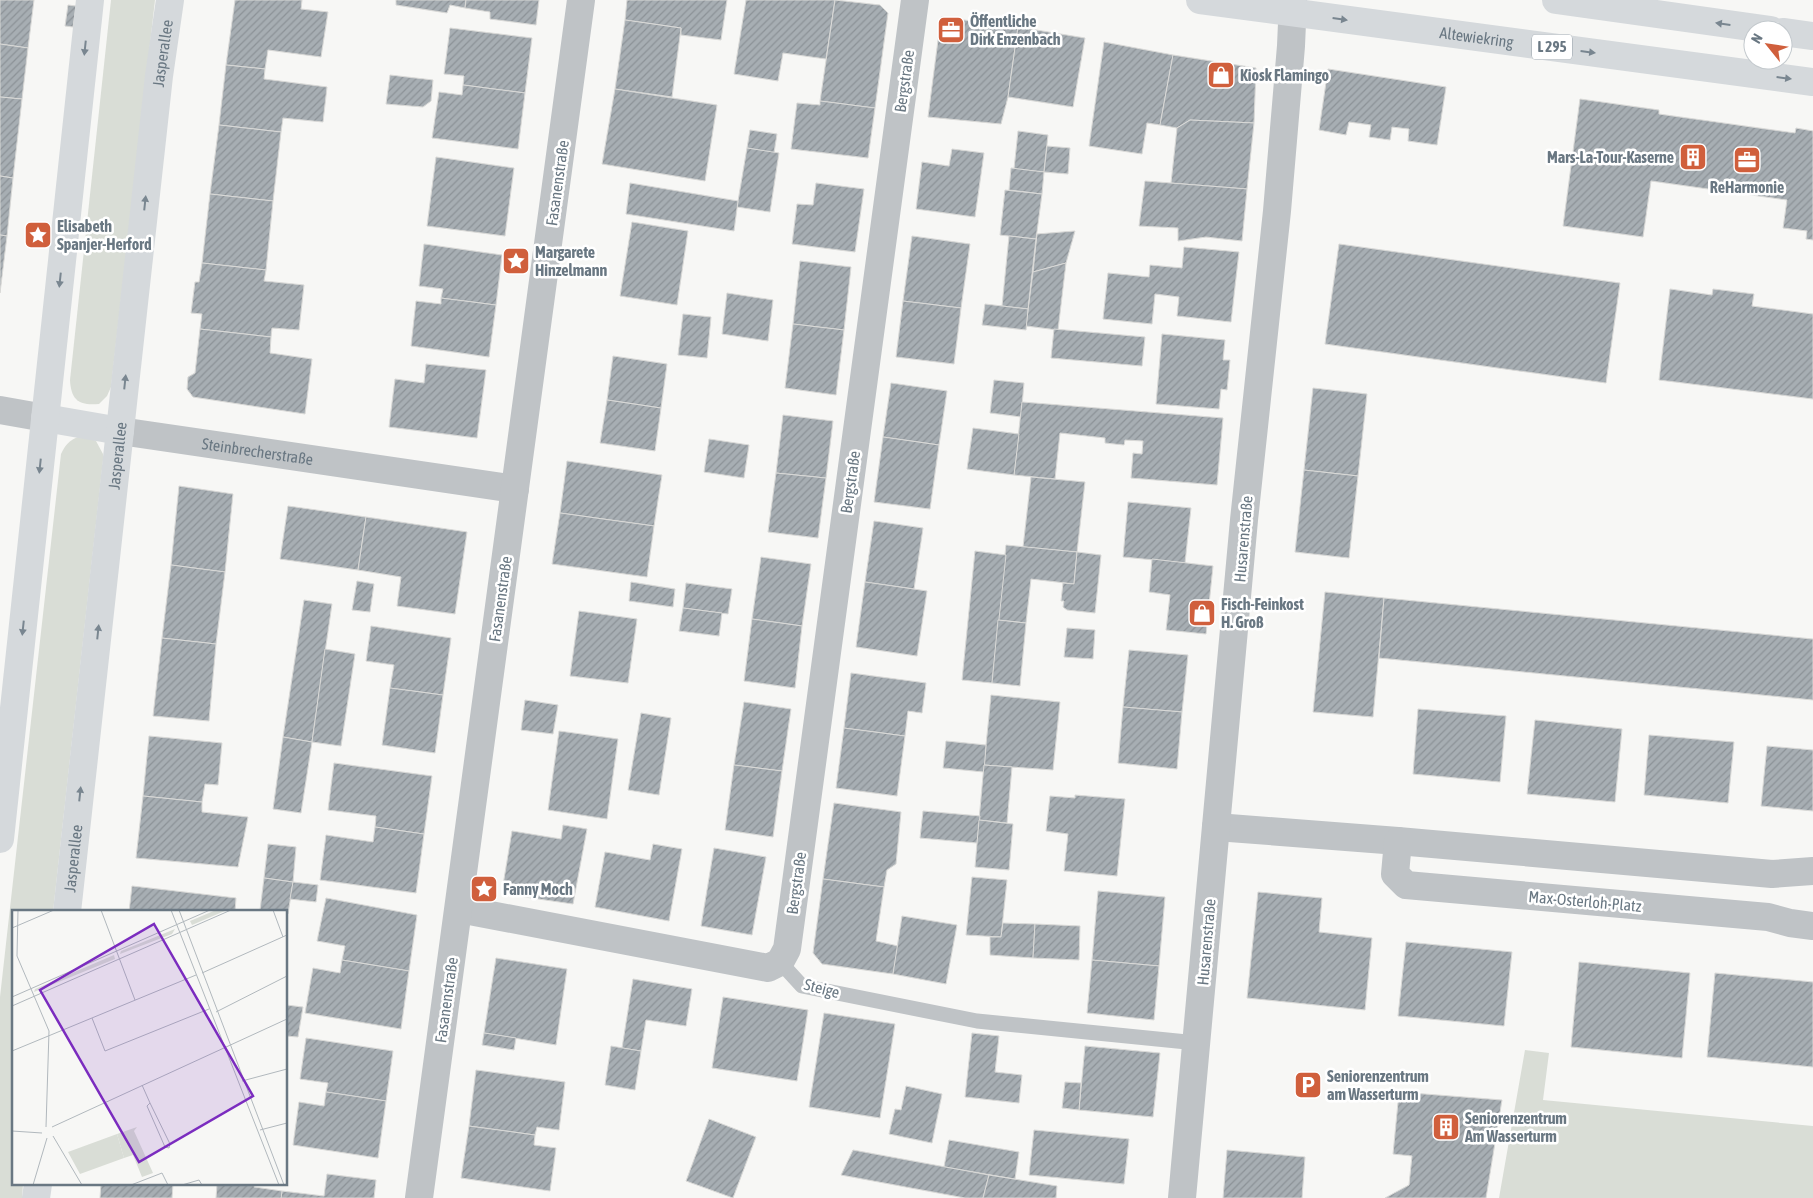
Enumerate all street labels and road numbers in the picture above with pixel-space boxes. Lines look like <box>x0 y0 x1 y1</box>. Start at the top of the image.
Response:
street label: Jasperallee <box>149 18 176 88</box>
street label: Altewiekring <box>1439 23 1515 52</box>
road number: L 295 <box>1532 34 1572 60</box>
street label: Bergstraße <box>891 49 918 114</box>
street label: Fasanenstraße <box>542 139 572 227</box>
street label: Jasperallee <box>105 421 130 490</box>
street label: Steinbrecherstraße <box>201 434 314 468</box>
street label: Bergstraße <box>837 450 864 515</box>
street label: Husarenstraße <box>1230 495 1256 583</box>
street label: Fasanenstraße <box>485 555 515 643</box>
street label: Jasperallee <box>60 824 86 893</box>
street label: Bergstraße <box>783 851 810 916</box>
street label: Max-Osterloh-Platz <box>1528 887 1642 915</box>
street label: Husarenstraße <box>1193 898 1219 986</box>
street label: Fasanenstraße <box>431 956 461 1044</box>
street label: Steige <box>802 975 842 1002</box>

